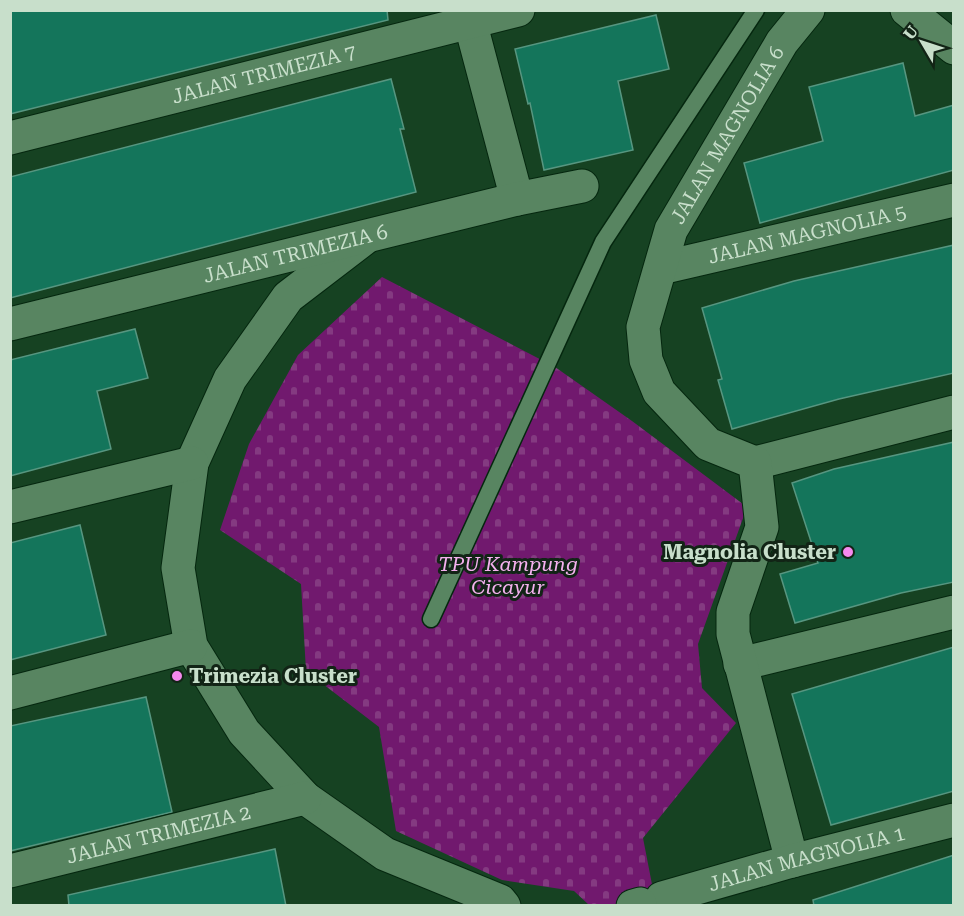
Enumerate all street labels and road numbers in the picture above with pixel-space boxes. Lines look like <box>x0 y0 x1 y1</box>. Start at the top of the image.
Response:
street label: JALAN TRIMEZIA 7 <box>169 39 359 109</box>
street label: JALAN MAGNOLIA 6 <box>665 42 789 228</box>
street label: JALAN MAGNOLIA 5 <box>706 200 908 269</box>
street label: JALAN TRIMEZIA 6 <box>201 219 390 288</box>
street label: JALAN TRIMEZIA 2 <box>64 800 253 869</box>
street label: JALAN MAGNOLIA 1 <box>706 821 907 896</box>

